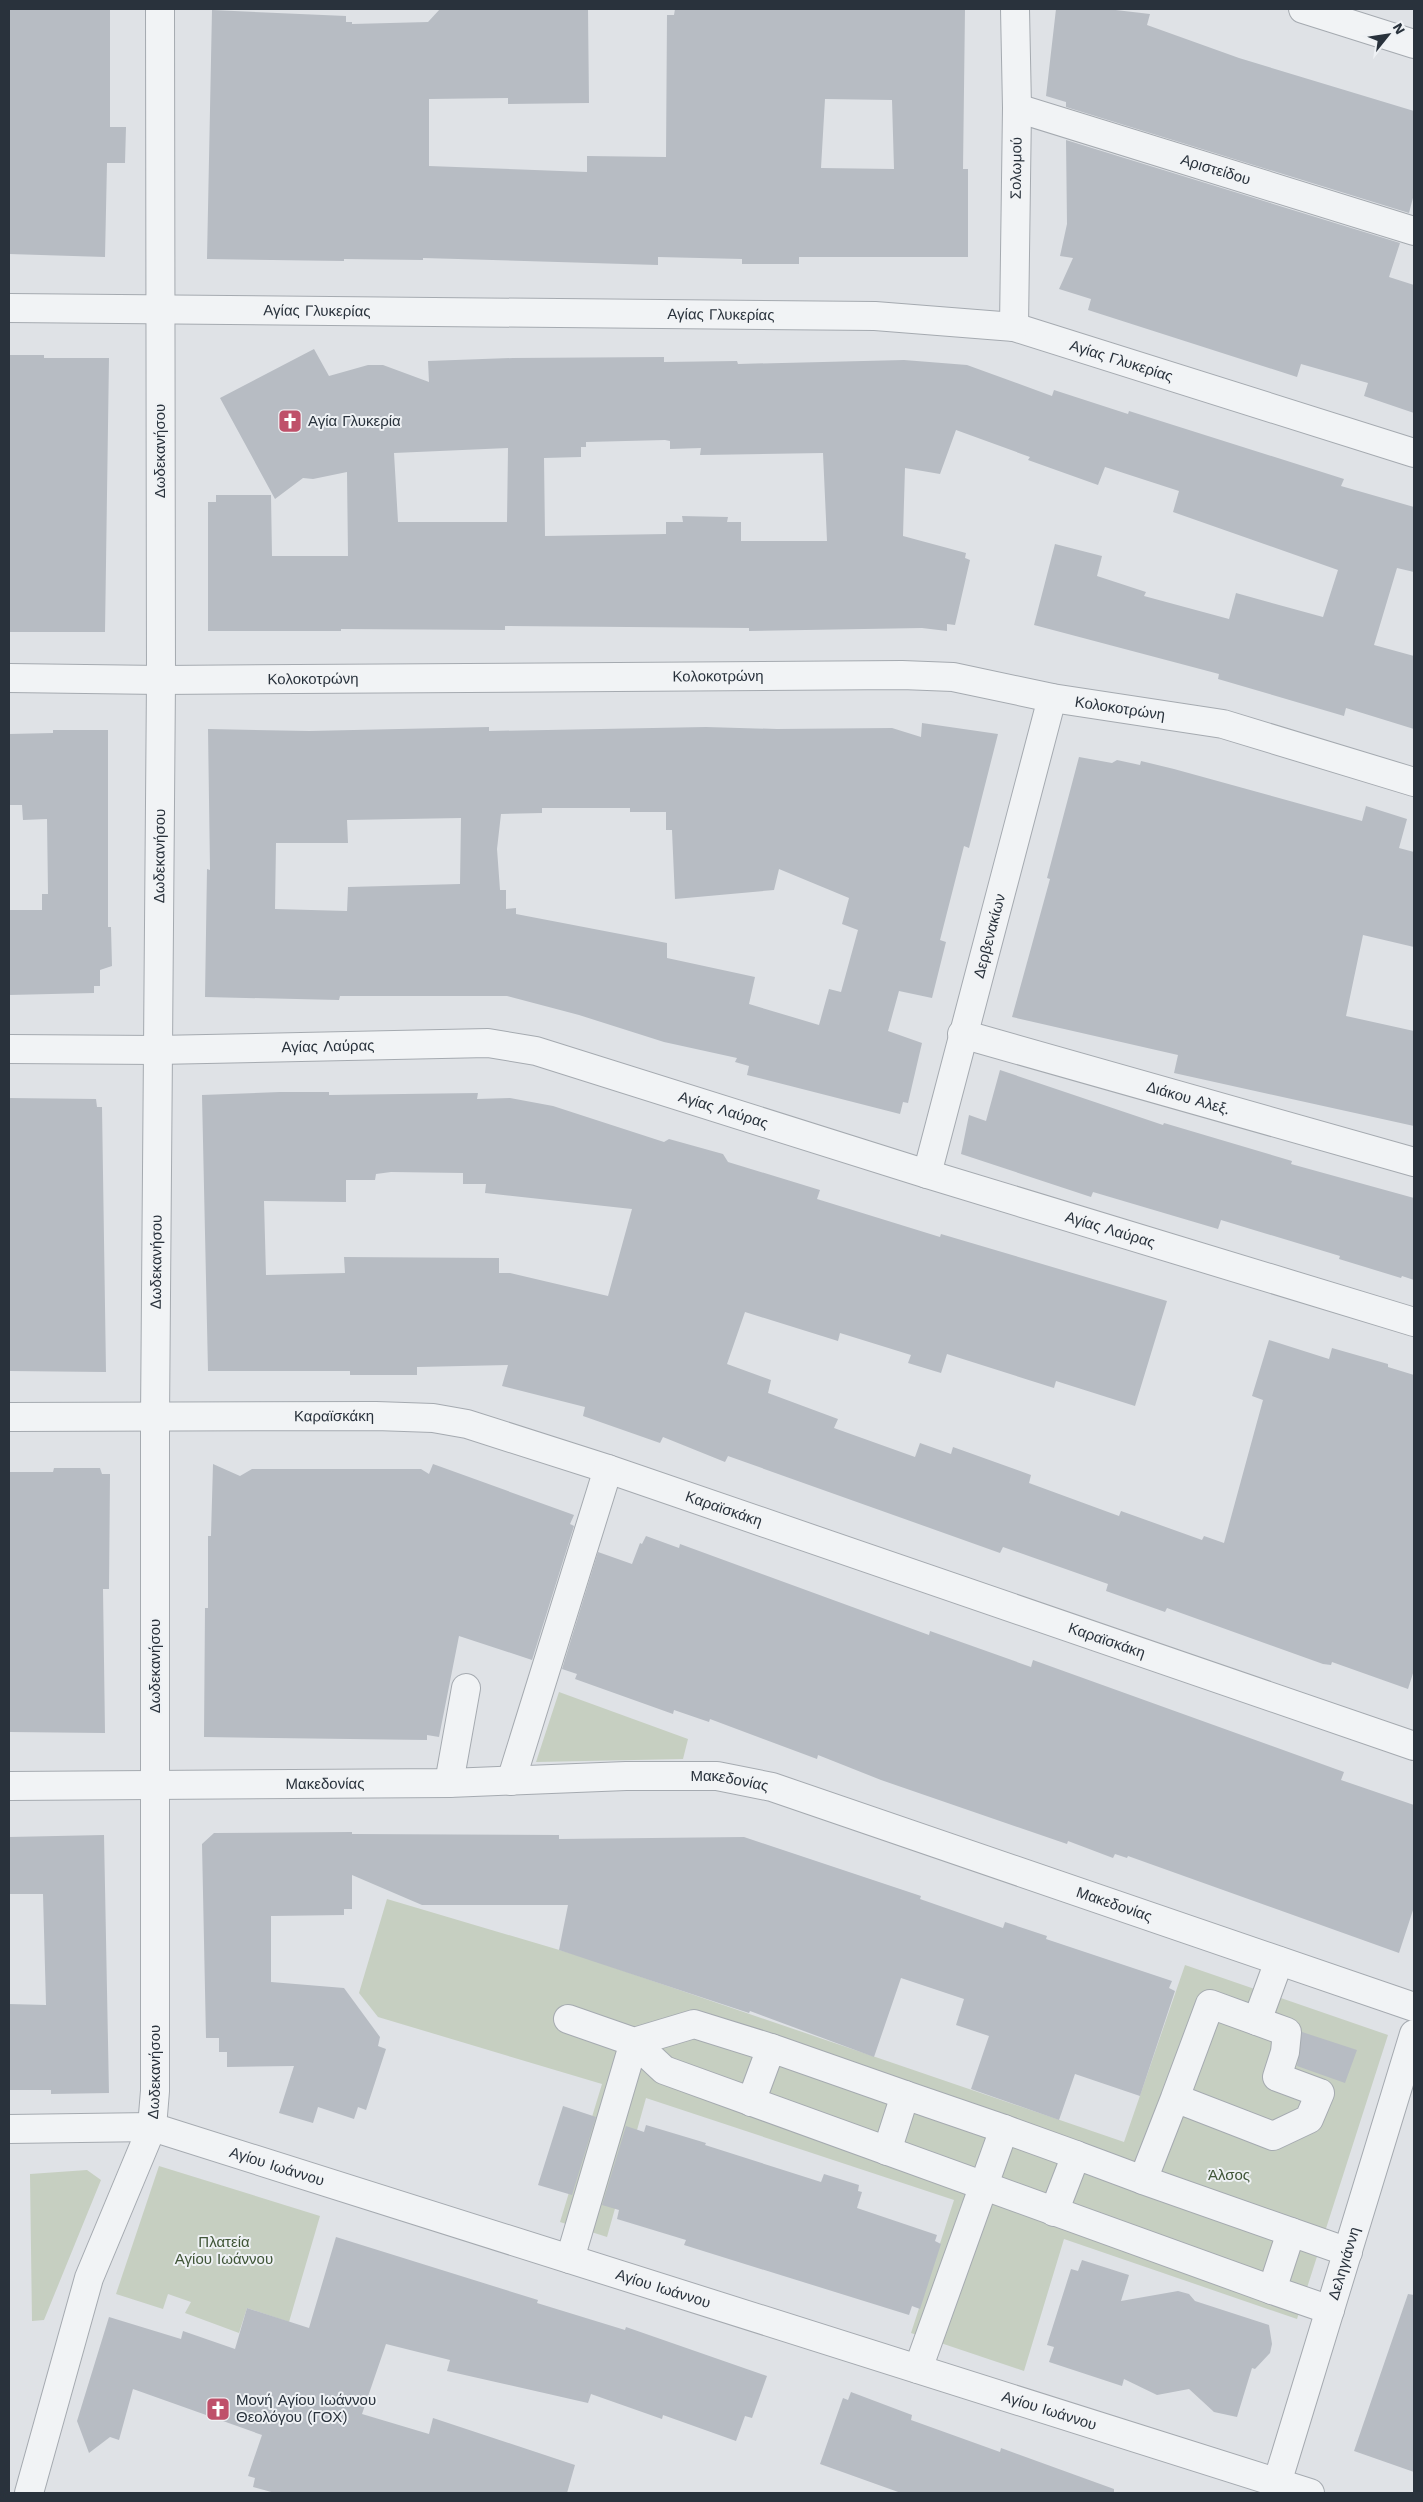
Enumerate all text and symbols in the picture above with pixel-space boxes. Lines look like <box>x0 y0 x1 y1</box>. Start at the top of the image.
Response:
north arrow <box>1363 10 1413 60</box>
text: N <box>1390 20 1409 37</box>
street label: Σολωμού <box>1007 137 1026 199</box>
street label: Αριστείδου <box>1179 150 1253 189</box>
street label: Αγίας Γλυκερίας <box>263 301 371 320</box>
street label: Αγίας Γλυκερίας <box>667 305 775 324</box>
street label: Αγίας Γλυκερίας <box>1067 336 1175 385</box>
street label: Δωδεκανήσου <box>151 404 169 498</box>
church icon: Αγία Γλυκερία <box>277 408 303 434</box>
place label: Αγία Γλυκερία <box>308 412 401 430</box>
street label: Κολοκοτρώνη <box>672 667 764 686</box>
street label: Κολοκοτρώνη <box>267 670 359 688</box>
street label: Κολοκοτρώνη <box>1074 693 1166 724</box>
street label: Δωδεκανήσου <box>150 809 169 903</box>
street label: Δερβενακίων <box>970 892 1009 980</box>
street label: Αγίας Λαύρας <box>281 1036 375 1056</box>
street label: Διάκου Αλεξ. <box>1144 1078 1232 1118</box>
street label: Αγίας Λαύρας <box>676 1087 770 1132</box>
street label: Αγίας Λαύρας <box>1063 1208 1157 1252</box>
street label: Δωδεκανήσου <box>147 1215 166 1309</box>
street label: Καραϊσκάκη <box>294 1407 374 1425</box>
street label: Καραϊσκάκη <box>683 1487 765 1530</box>
street label: Δωδεκανήσου <box>146 1619 164 1713</box>
street label: Καραϊσκάκη <box>1066 1619 1148 1662</box>
street label: Μακεδονίας <box>690 1767 770 1795</box>
street label: Μακεδονίας <box>286 1775 364 1793</box>
street label: Μακεδονίας <box>1074 1883 1154 1926</box>
street label: Δωδεκανήσου <box>144 2025 164 2120</box>
street label: Αγίου Ιωάννου <box>227 2143 327 2190</box>
park label: Άλσος <box>1208 2166 1250 2184</box>
street label: Δεληγιάννη <box>1324 2225 1364 2302</box>
park label: Πλατεία Αγίου Ιωάννου <box>175 2233 273 2268</box>
street label: Αγίου Ιωάννου <box>613 2265 713 2312</box>
street label: Αγίου Ιωάννου <box>1000 2387 1099 2434</box>
place label: Μονή Αγίου Ιωάννου Θεολόγου (ΓΟΧ) <box>236 2391 376 2426</box>
church icon: Μονή Αγίου Ιωάννου Θεολόγου (ΓΟΧ) <box>205 2396 231 2422</box>

